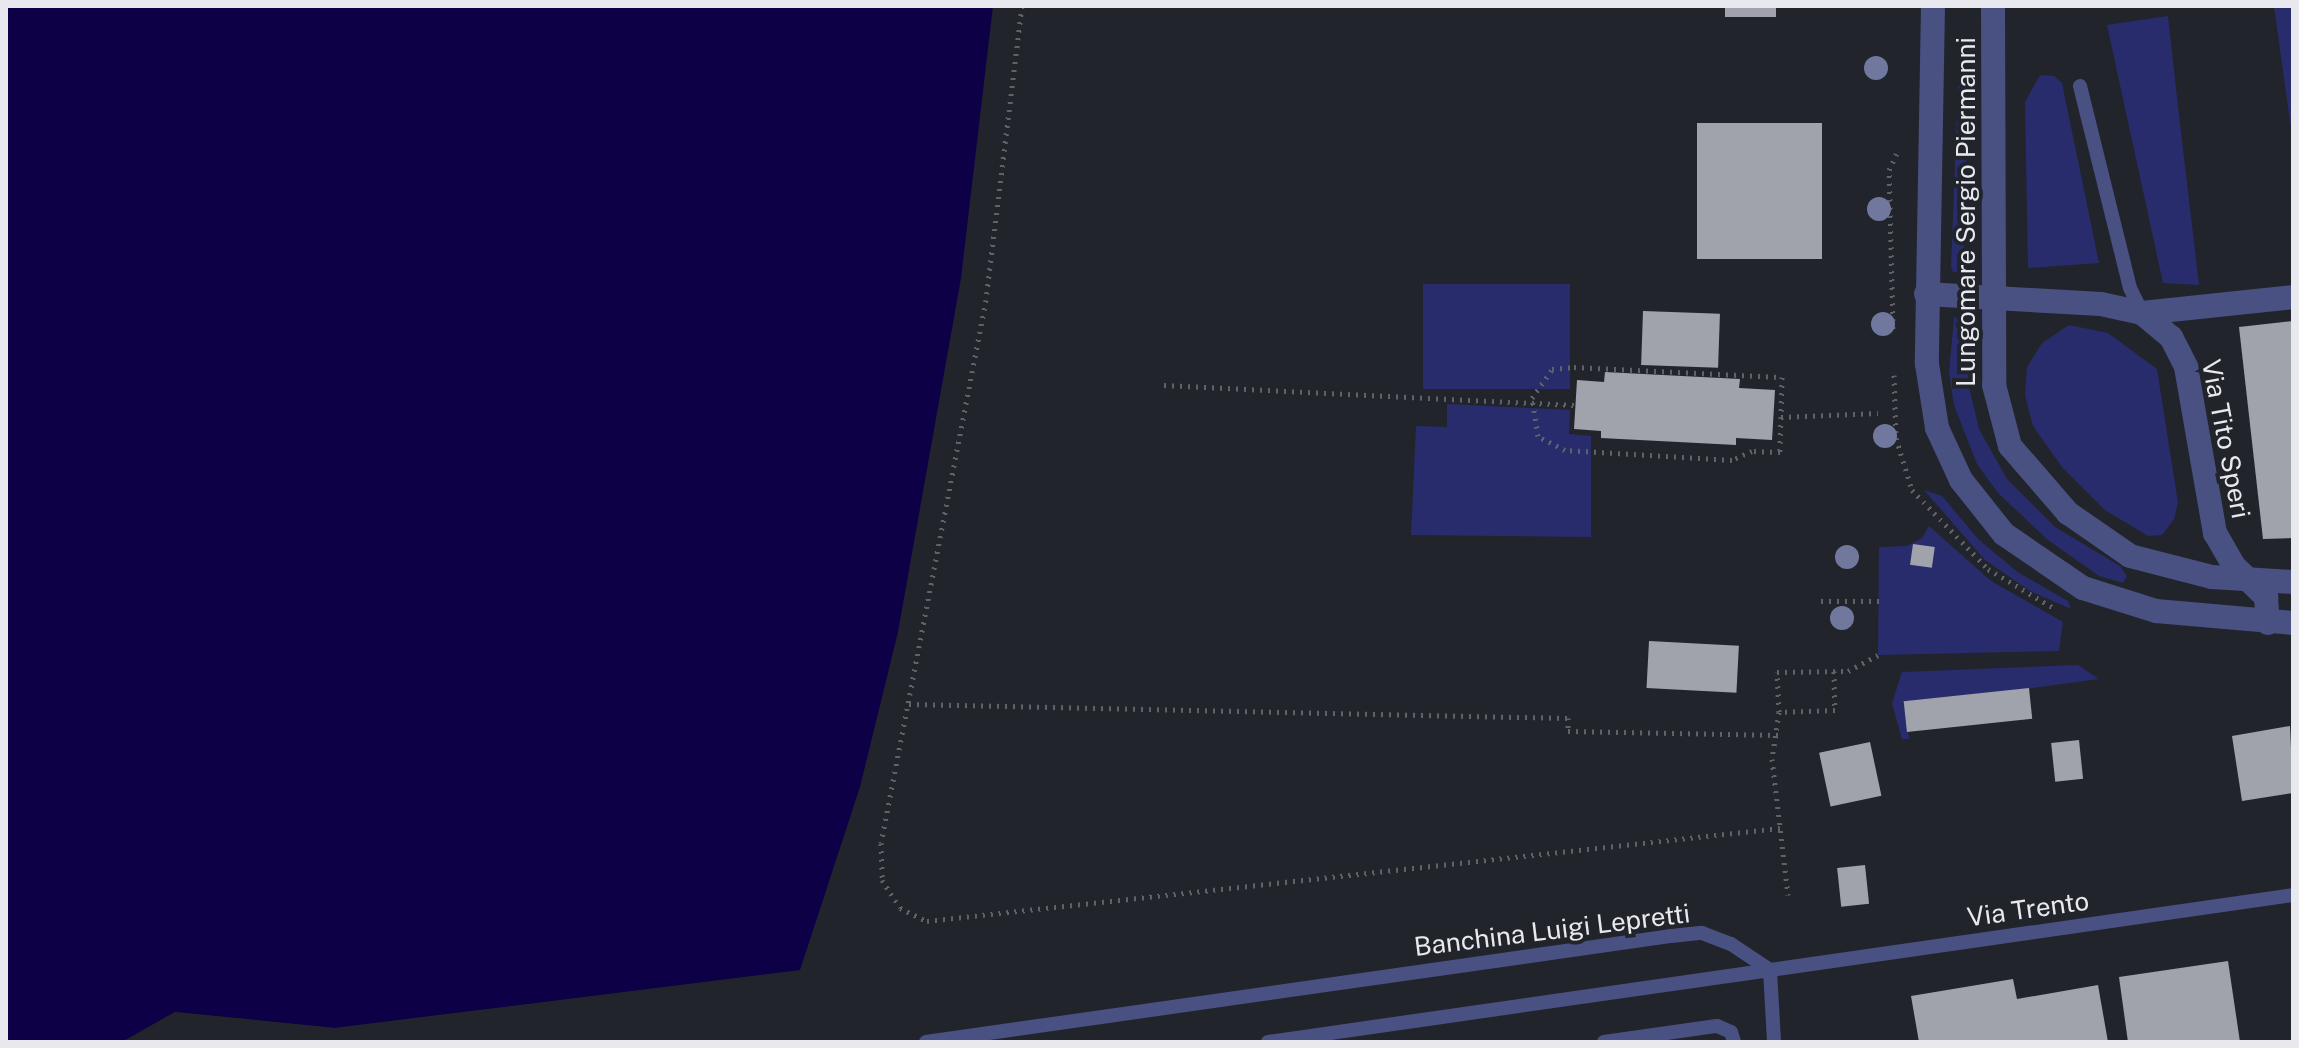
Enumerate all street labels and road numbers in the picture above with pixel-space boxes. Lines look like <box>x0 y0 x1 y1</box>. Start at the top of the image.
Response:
street label: Lungomare Sergio Piermanni <box>1950 37 1982 387</box>
street label: Via Tito Speri <box>2195 357 2257 521</box>
street label: Via Trento <box>1965 885 2091 933</box>
street label: Banchina Luigi Lepretti <box>1412 898 1692 962</box>

